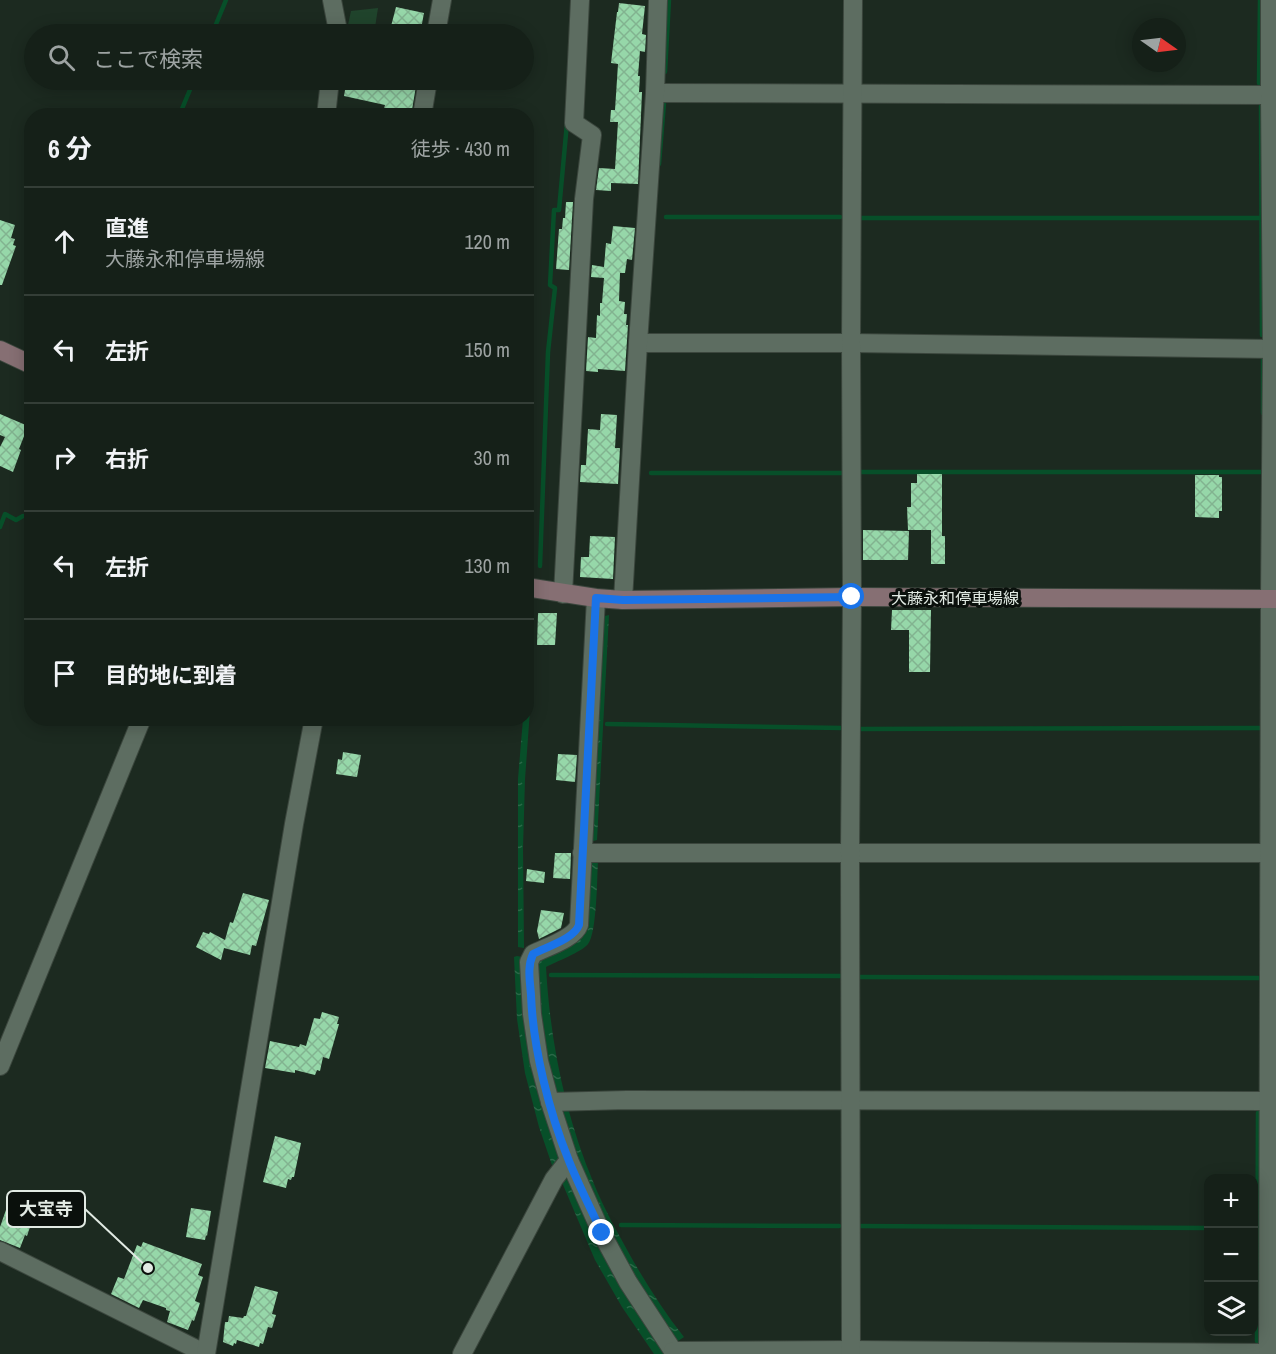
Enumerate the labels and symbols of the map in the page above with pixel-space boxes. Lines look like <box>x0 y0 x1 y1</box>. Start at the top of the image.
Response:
north arrow <box>1132 18 1186 72</box>
route start <box>838 583 864 609</box>
street label: 大藤永和停車場線 <box>891 587 1019 609</box>
callout: 大宝寺 <box>7 1191 85 1227</box>
text: 大宝寺 <box>19 1196 73 1221</box>
route end <box>588 1219 614 1245</box>

